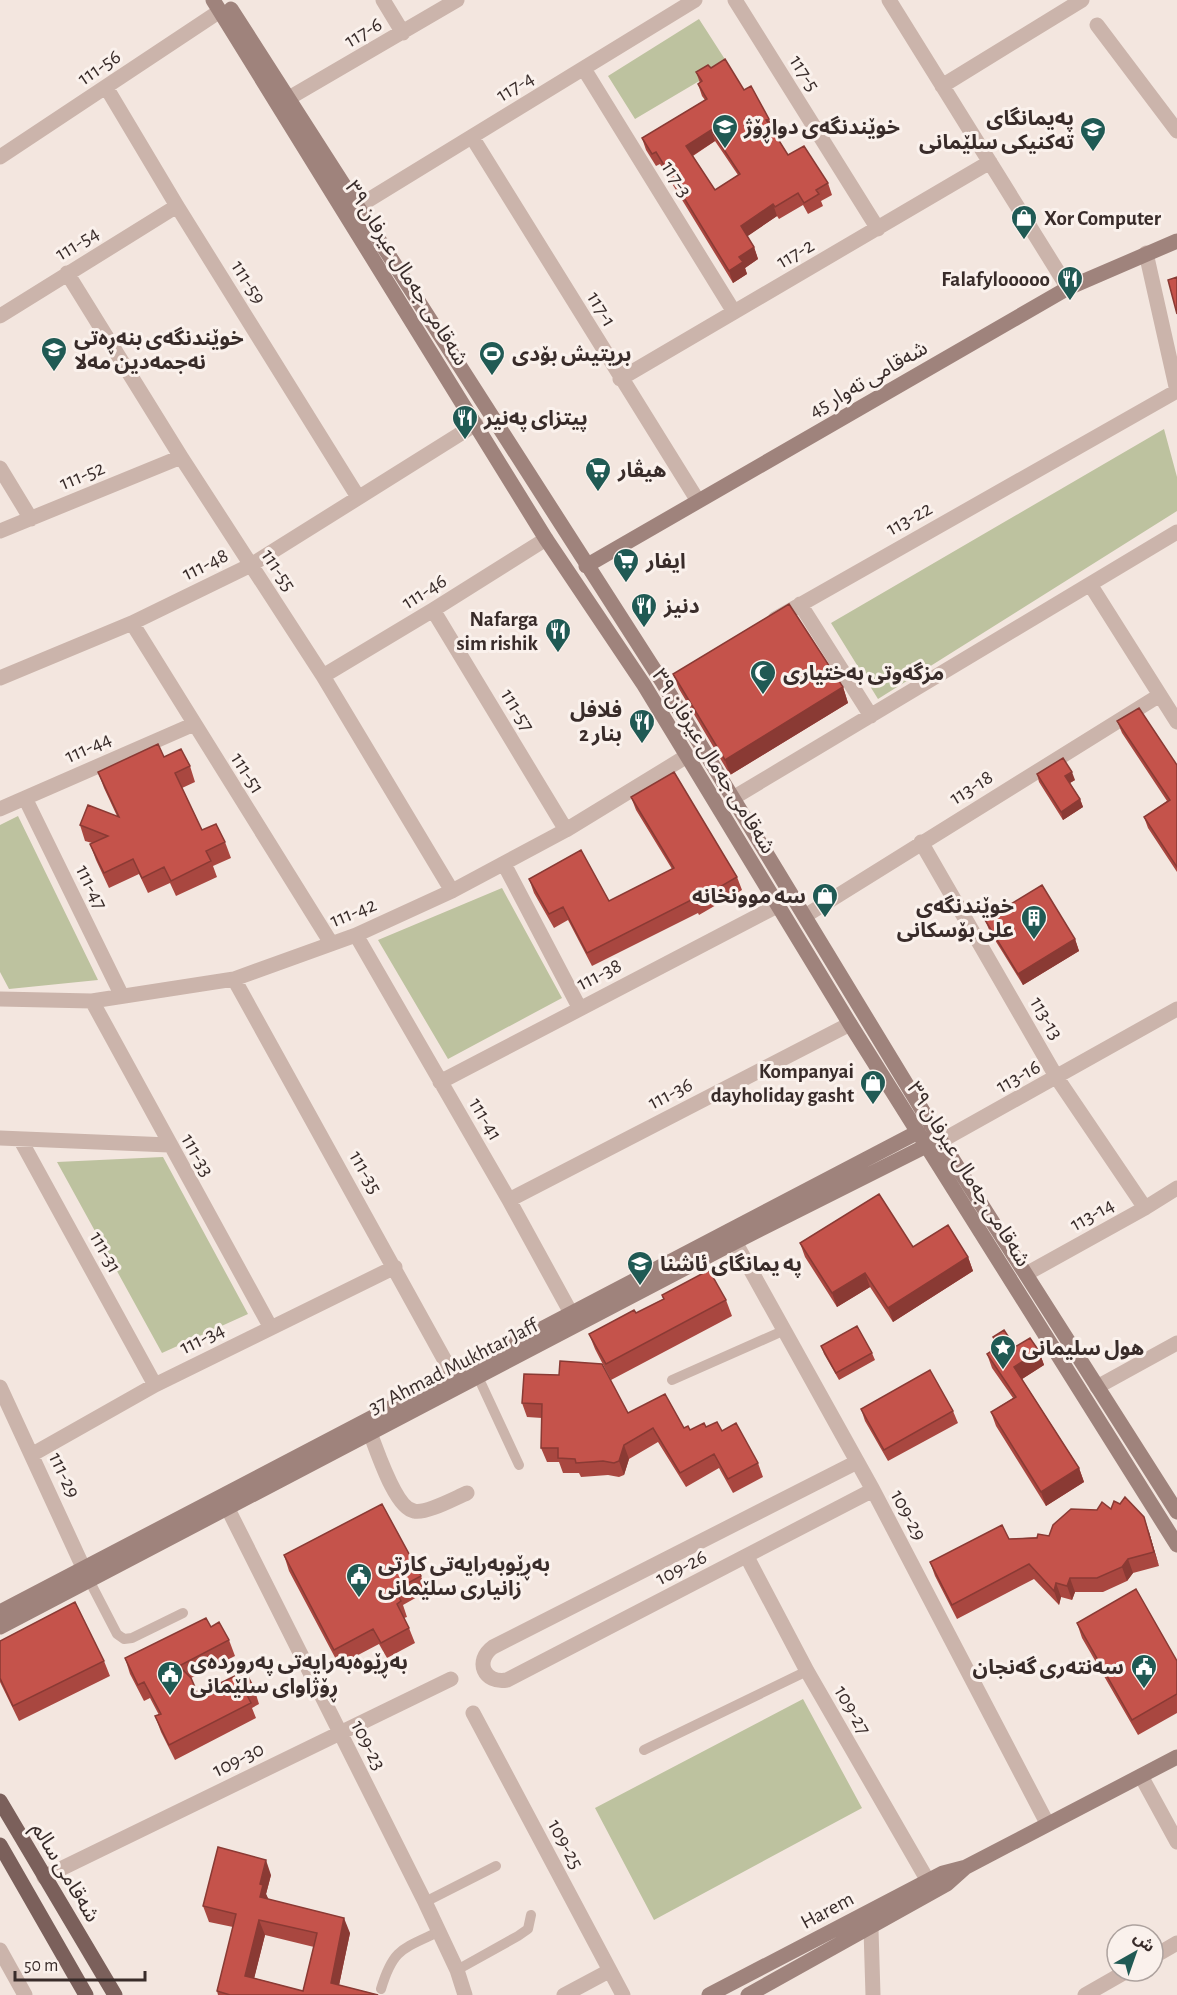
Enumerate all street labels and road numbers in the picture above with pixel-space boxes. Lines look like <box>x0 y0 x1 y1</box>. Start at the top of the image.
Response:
street label: 117-6 <box>341 13 386 51</box>
street label: 111-56 <box>74 46 125 89</box>
street label: 117-5 <box>785 51 824 95</box>
street label: 117-4 <box>493 67 538 106</box>
street label: 117-3 <box>658 157 696 201</box>
street label: شەقامی جەمال عیرفان ٣٩ <box>340 177 472 370</box>
street label: 111-54 <box>52 222 103 265</box>
street label: 117-2 <box>773 235 817 272</box>
street label: 111-59 <box>227 257 270 308</box>
street label: 117-1 <box>583 288 620 330</box>
street label: شەقامی تەوار 45 <box>805 337 932 423</box>
street label: 111-52 <box>57 457 108 494</box>
street label: 113-22 <box>883 497 936 539</box>
street label: 111-48 <box>179 544 231 584</box>
street label: 111-55 <box>257 545 300 595</box>
street label: 111-46 <box>398 570 450 613</box>
street label: شەقامی جەمال عیرفان ٣٩ <box>647 665 779 858</box>
street label: 111-57 <box>497 685 538 735</box>
street label: 111-44 <box>62 728 115 767</box>
street label: 111-51 <box>227 749 268 798</box>
street label: 113-18 <box>946 766 997 809</box>
street label: 111-47 <box>72 862 111 913</box>
street label: 111-42 <box>327 894 379 931</box>
street label: 111-38 <box>574 954 625 994</box>
street label: 113-13 <box>1026 993 1067 1043</box>
street label: 113-16 <box>993 1056 1044 1097</box>
street label: 111-36 <box>645 1073 696 1113</box>
street label: شەقامی جەمال عیرفان ٣٩ <box>902 1078 1034 1271</box>
street label: 111-41 <box>465 1094 506 1144</box>
street label: 111-33 <box>177 1130 218 1180</box>
street label: 111-35 <box>345 1147 386 1197</box>
street label: 113-14 <box>1067 1194 1118 1235</box>
street label: 111-31 <box>86 1228 125 1277</box>
street label: 37 Ahmad Mukhtar Jaff <box>365 1314 543 1418</box>
street label: 111-34 <box>177 1319 228 1358</box>
street label: 111-29 <box>45 1449 84 1501</box>
street label: 109-29 <box>887 1486 931 1544</box>
street label: 109-26 <box>652 1546 710 1589</box>
street label: 109-27 <box>830 1682 875 1739</box>
street label: 109-23 <box>347 1717 390 1774</box>
street label: 109-30 <box>209 1738 267 1781</box>
street label: 109-25 <box>544 1816 587 1873</box>
street label: شەقامی سالم <box>24 1819 103 1928</box>
street label: Harem <box>797 1888 857 1933</box>

